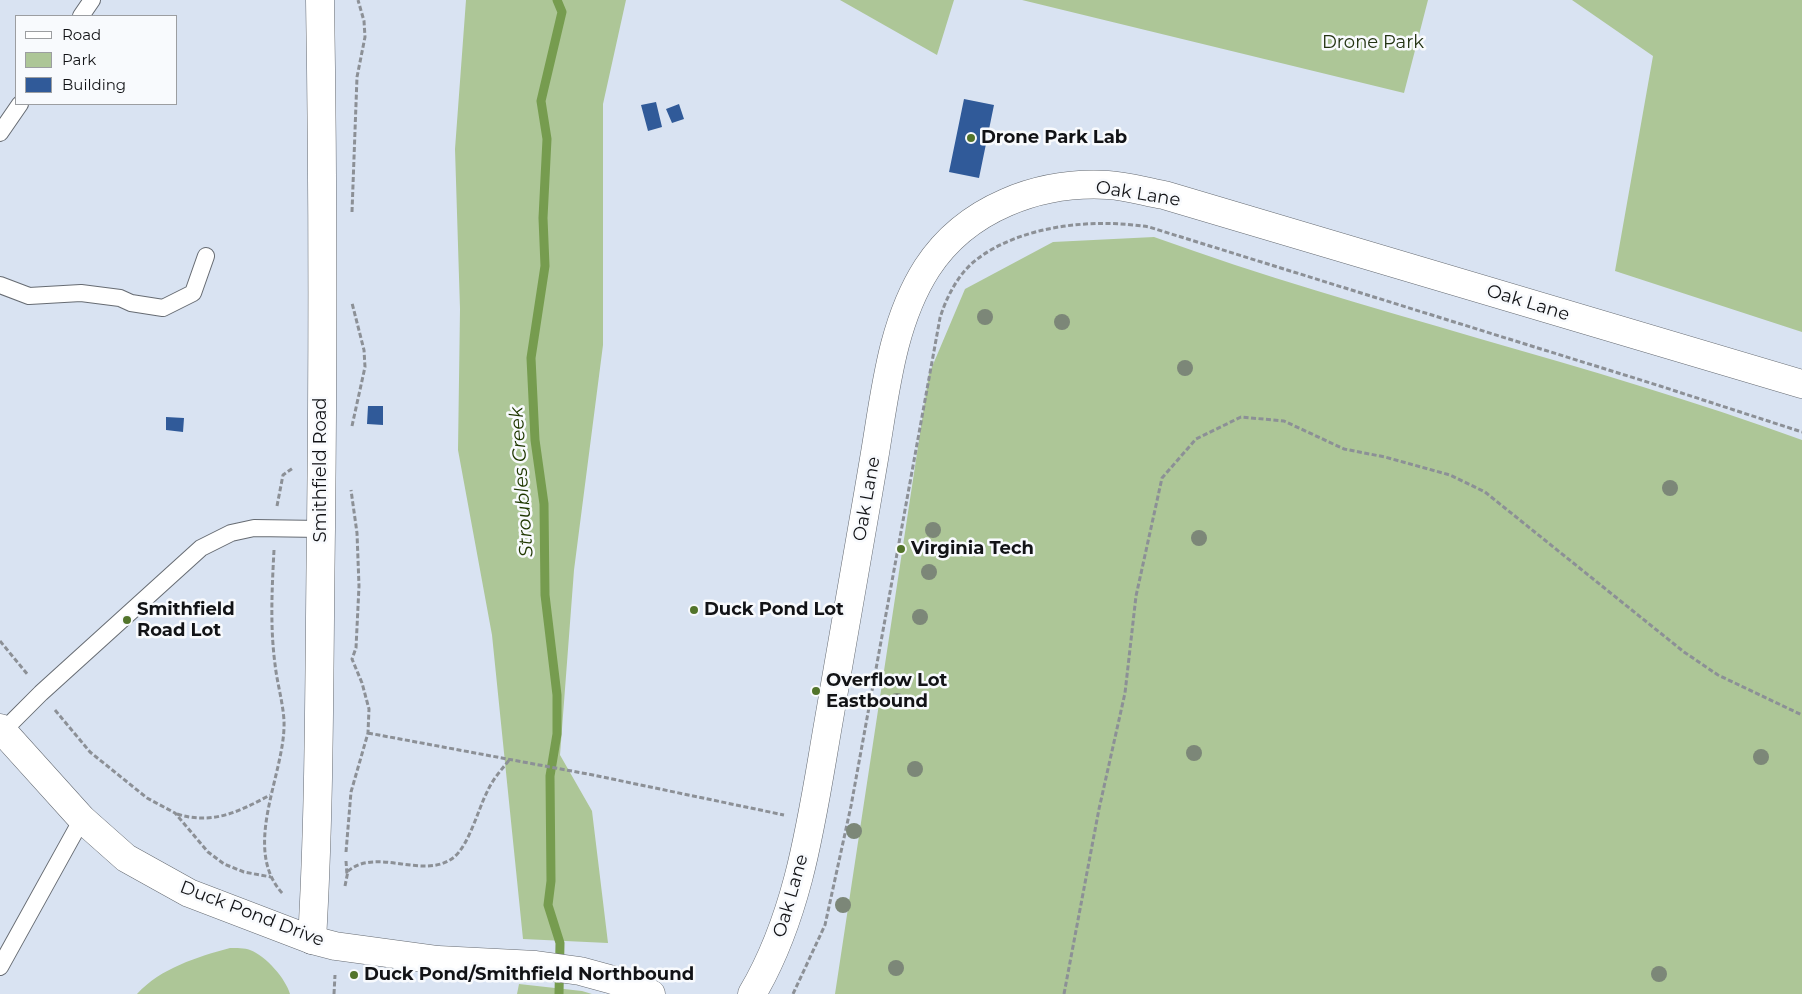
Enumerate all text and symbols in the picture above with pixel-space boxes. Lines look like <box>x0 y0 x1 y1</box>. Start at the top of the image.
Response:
legend <box>15 15 178 105</box>
text: Road <box>62 25 101 44</box>
park label: Drone Park <box>1322 32 1424 54</box>
text: Park <box>62 50 96 69</box>
text: Building <box>62 75 126 94</box>
place label: Drone Park Lab <box>981 127 1127 149</box>
marker: Drone Park Lab <box>965 132 977 144</box>
street label: Oak Lane <box>1094 177 1182 211</box>
street label: Oak Lane <box>1484 280 1572 326</box>
street label: Smithfield Road <box>310 398 332 542</box>
water label: Stroubles Creek <box>505 406 539 558</box>
street label: Oak Lane <box>849 455 885 543</box>
place label: Virginia Tech <box>911 538 1034 560</box>
marker: Virginia Tech <box>895 543 907 555</box>
place label: Smithfield Road Lot <box>137 599 235 642</box>
place label: Duck Pond Lot <box>704 599 844 621</box>
marker: Duck Pond Lot <box>688 604 700 616</box>
marker: Smithfield Road Lot <box>121 614 133 626</box>
place label: Overflow Lot Eastbound <box>826 670 947 712</box>
marker: Overflow Lot Eastbound <box>810 685 822 697</box>
street label: Oak Lane <box>769 852 813 940</box>
street label: Duck Pond Drive <box>177 877 327 951</box>
place label: Duck Pond/Smithfield Northbound <box>364 964 694 986</box>
marker: Duck Pond/Smithfield Northbound <box>348 969 360 981</box>

